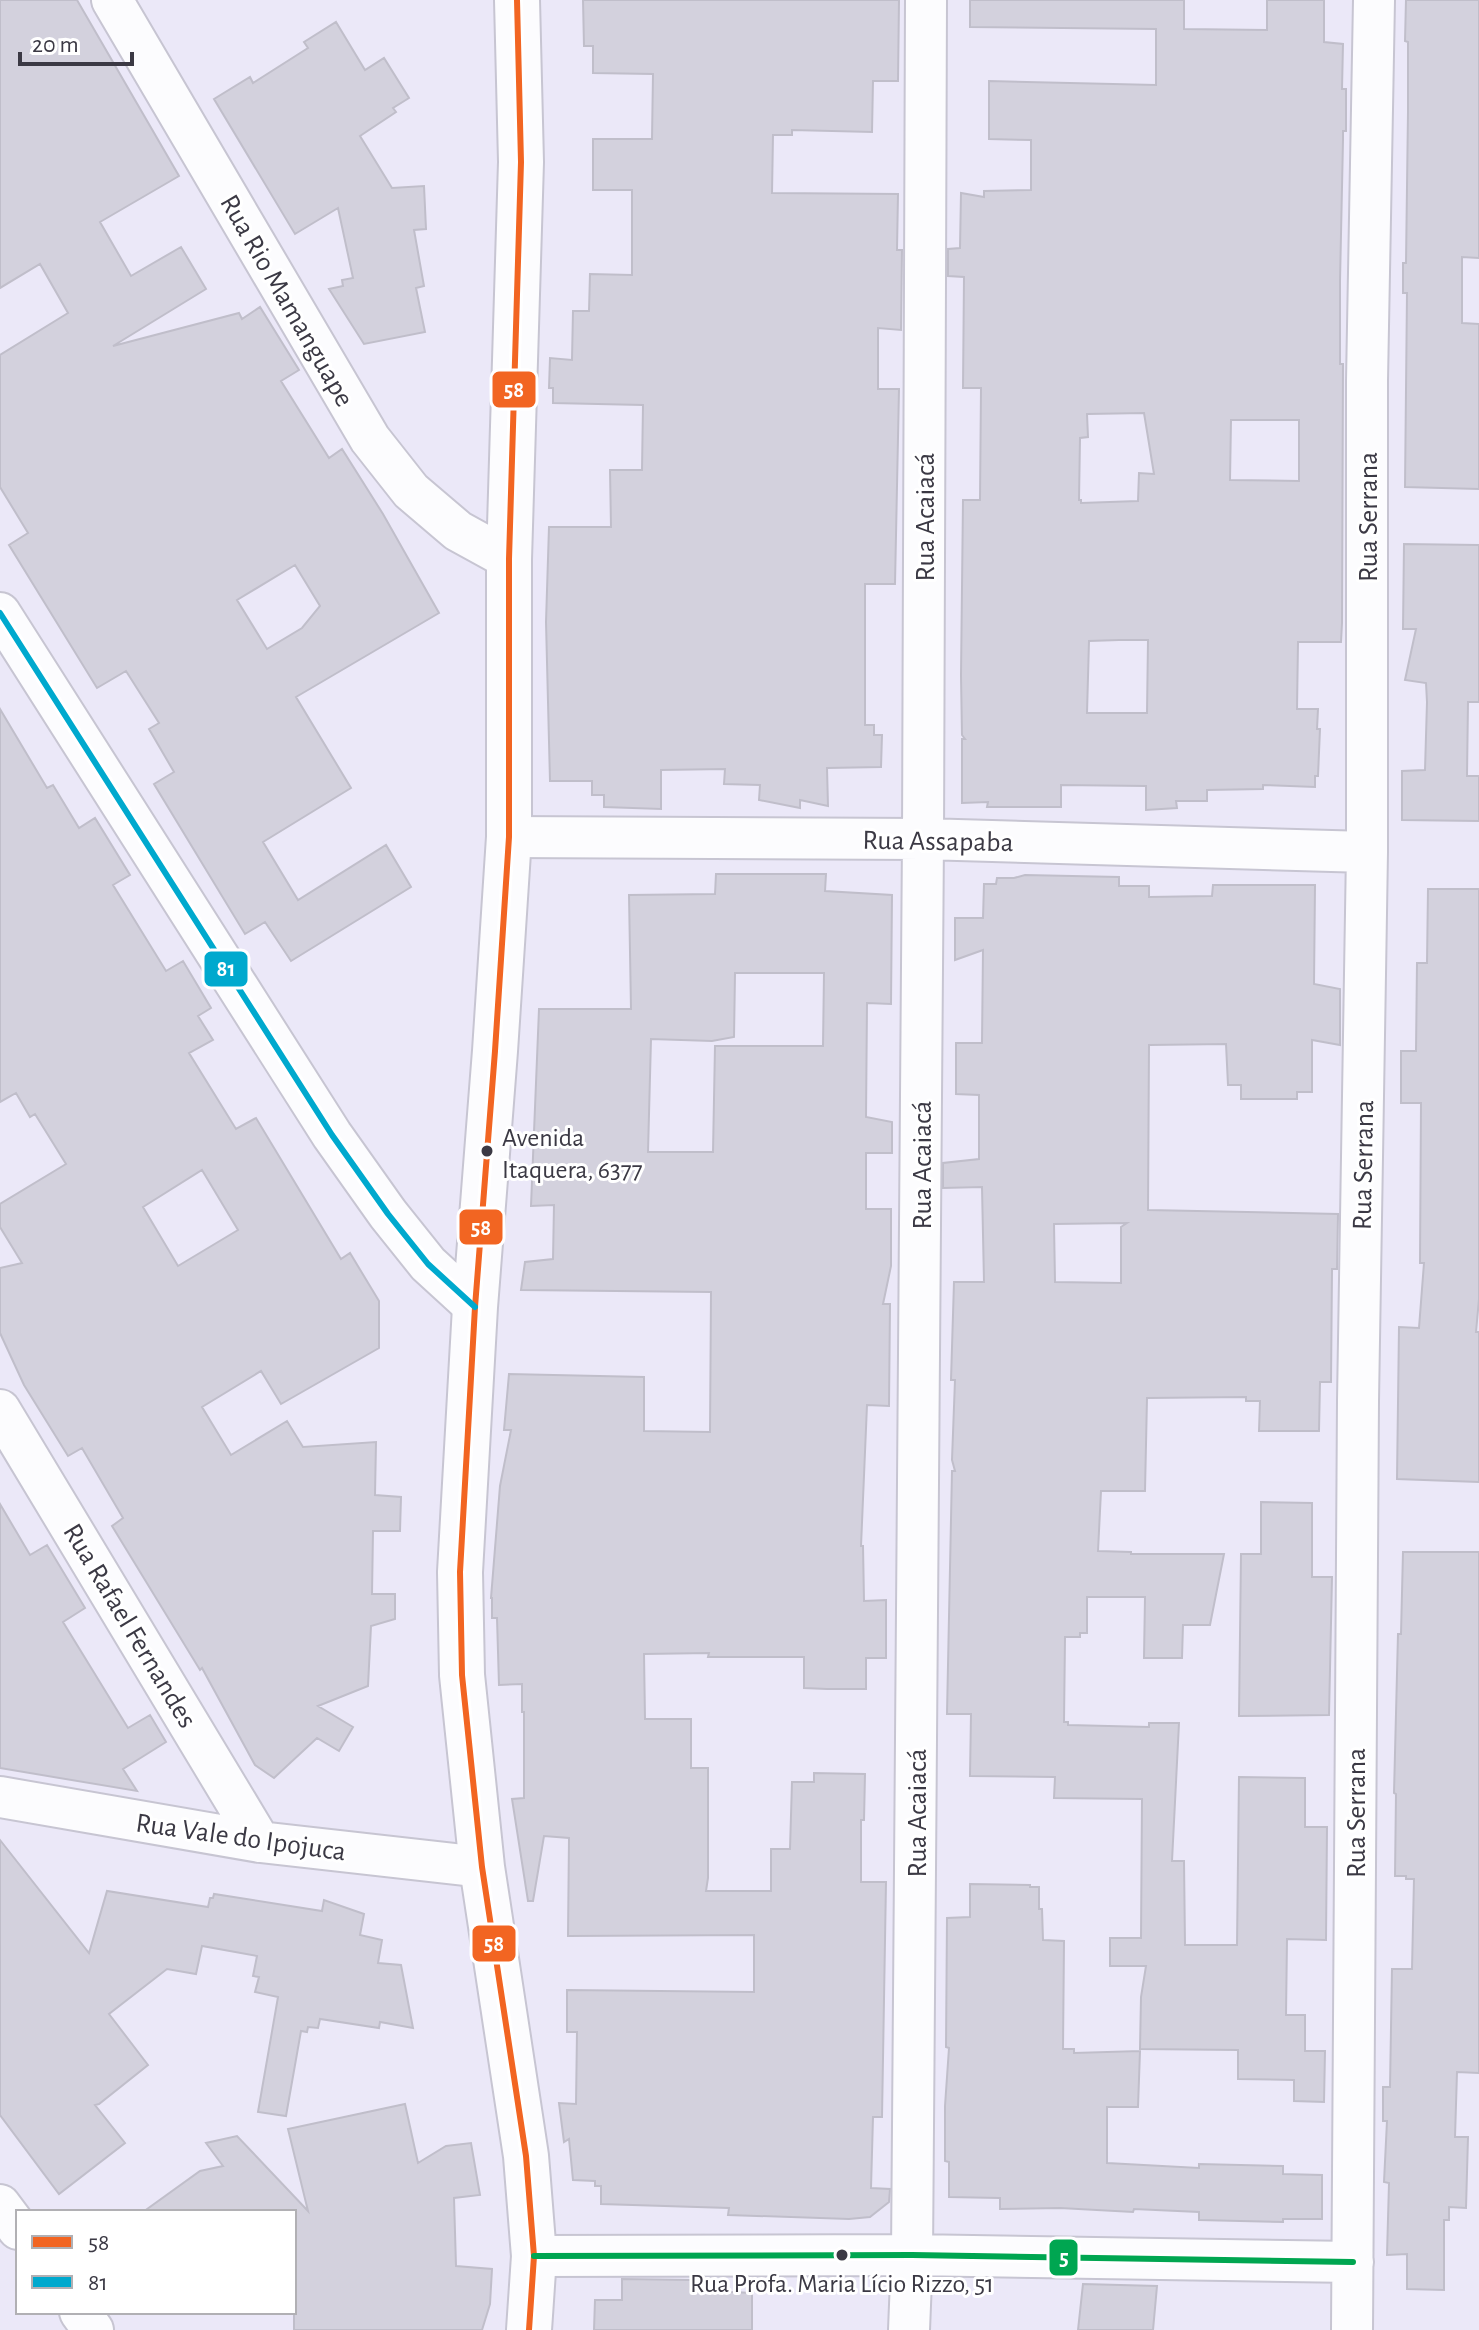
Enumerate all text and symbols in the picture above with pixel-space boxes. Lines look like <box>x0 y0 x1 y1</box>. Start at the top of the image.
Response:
scale bar <box>20 16 132 66</box>
text: 20 m <box>32 33 79 57</box>
street label: Rua Rio Mamanguape <box>214 190 358 412</box>
line badge: 58 <box>491 370 537 409</box>
text: 58 <box>504 379 524 401</box>
street label: Rua Acaiacá <box>912 452 940 582</box>
street label: Rua Serrana <box>1355 452 1383 582</box>
street label: Rua Assapaba <box>862 827 1014 857</box>
line badge: 81 <box>203 950 249 988</box>
text: 81 <box>217 958 235 980</box>
street label: Rua Acaiacá <box>909 1100 937 1230</box>
street label: Rua Serrana <box>1349 1100 1379 1230</box>
place label: Avenida Itaquera, 6377 <box>502 1125 643 1183</box>
marker: Avenida Itaquera, 6377 <box>479 1143 495 1159</box>
line badge: 58 <box>458 1208 504 1246</box>
text: 58 <box>471 1217 491 1239</box>
street label: Rua Rafael Fernandes <box>57 1519 201 1733</box>
street label: Rua Acaiacá <box>904 1748 932 1878</box>
street label: Rua Serrana <box>1343 1748 1371 1878</box>
street label: Rua Vale do Ipojuca <box>134 1809 348 1867</box>
line badge: 58 <box>471 1924 517 1963</box>
text: 58 <box>484 1933 504 1955</box>
legend <box>16 2210 296 2314</box>
text: 58 <box>88 2231 109 2255</box>
line badge: 5 <box>1048 2238 1079 2277</box>
marker: Rua Profa. Maria Lício Rizzo, 51 <box>834 2247 850 2263</box>
text: 5 <box>1059 2247 1069 2269</box>
text: 81 <box>88 2271 108 2295</box>
place label: Rua Profa. Maria Lício Rizzo, 51 <box>690 2271 994 2297</box>

